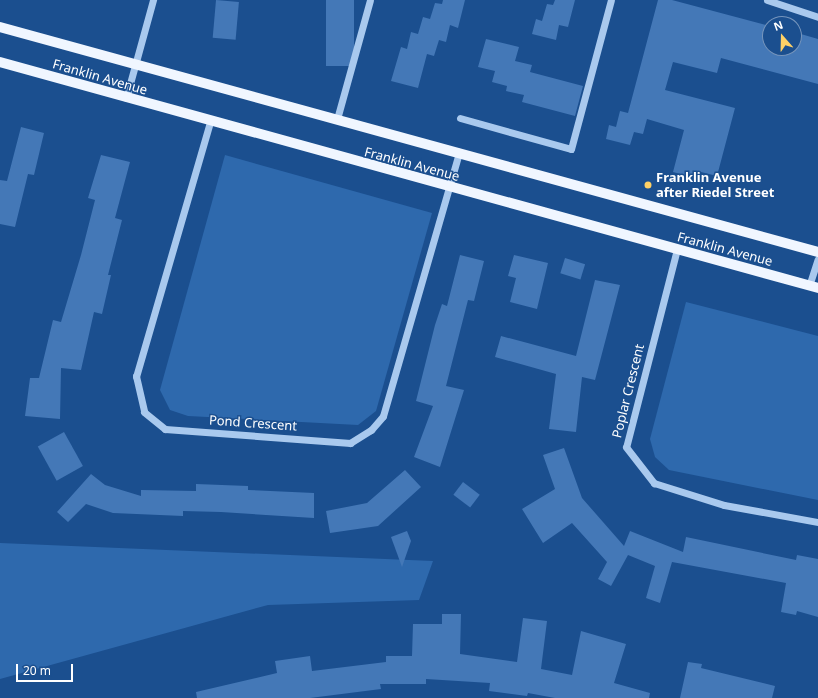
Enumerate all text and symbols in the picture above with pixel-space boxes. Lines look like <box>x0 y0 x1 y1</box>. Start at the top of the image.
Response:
north arrow <box>762 16 802 56</box>
text: N <box>771 17 785 34</box>
street label: Franklin Avenue <box>51 56 149 98</box>
street label: Franklin Avenue <box>363 144 461 184</box>
place label: Franklin Avenue after Riedel Street <box>656 170 774 201</box>
marker: Franklin Avenue after Riedel Street <box>643 180 653 190</box>
street label: Franklin Avenue <box>676 229 774 269</box>
street label: Poplar Crescent <box>609 342 647 440</box>
street label: Pond Crescent <box>208 412 298 434</box>
scale bar <box>18 656 75 682</box>
text: 20 m <box>23 662 51 679</box>

